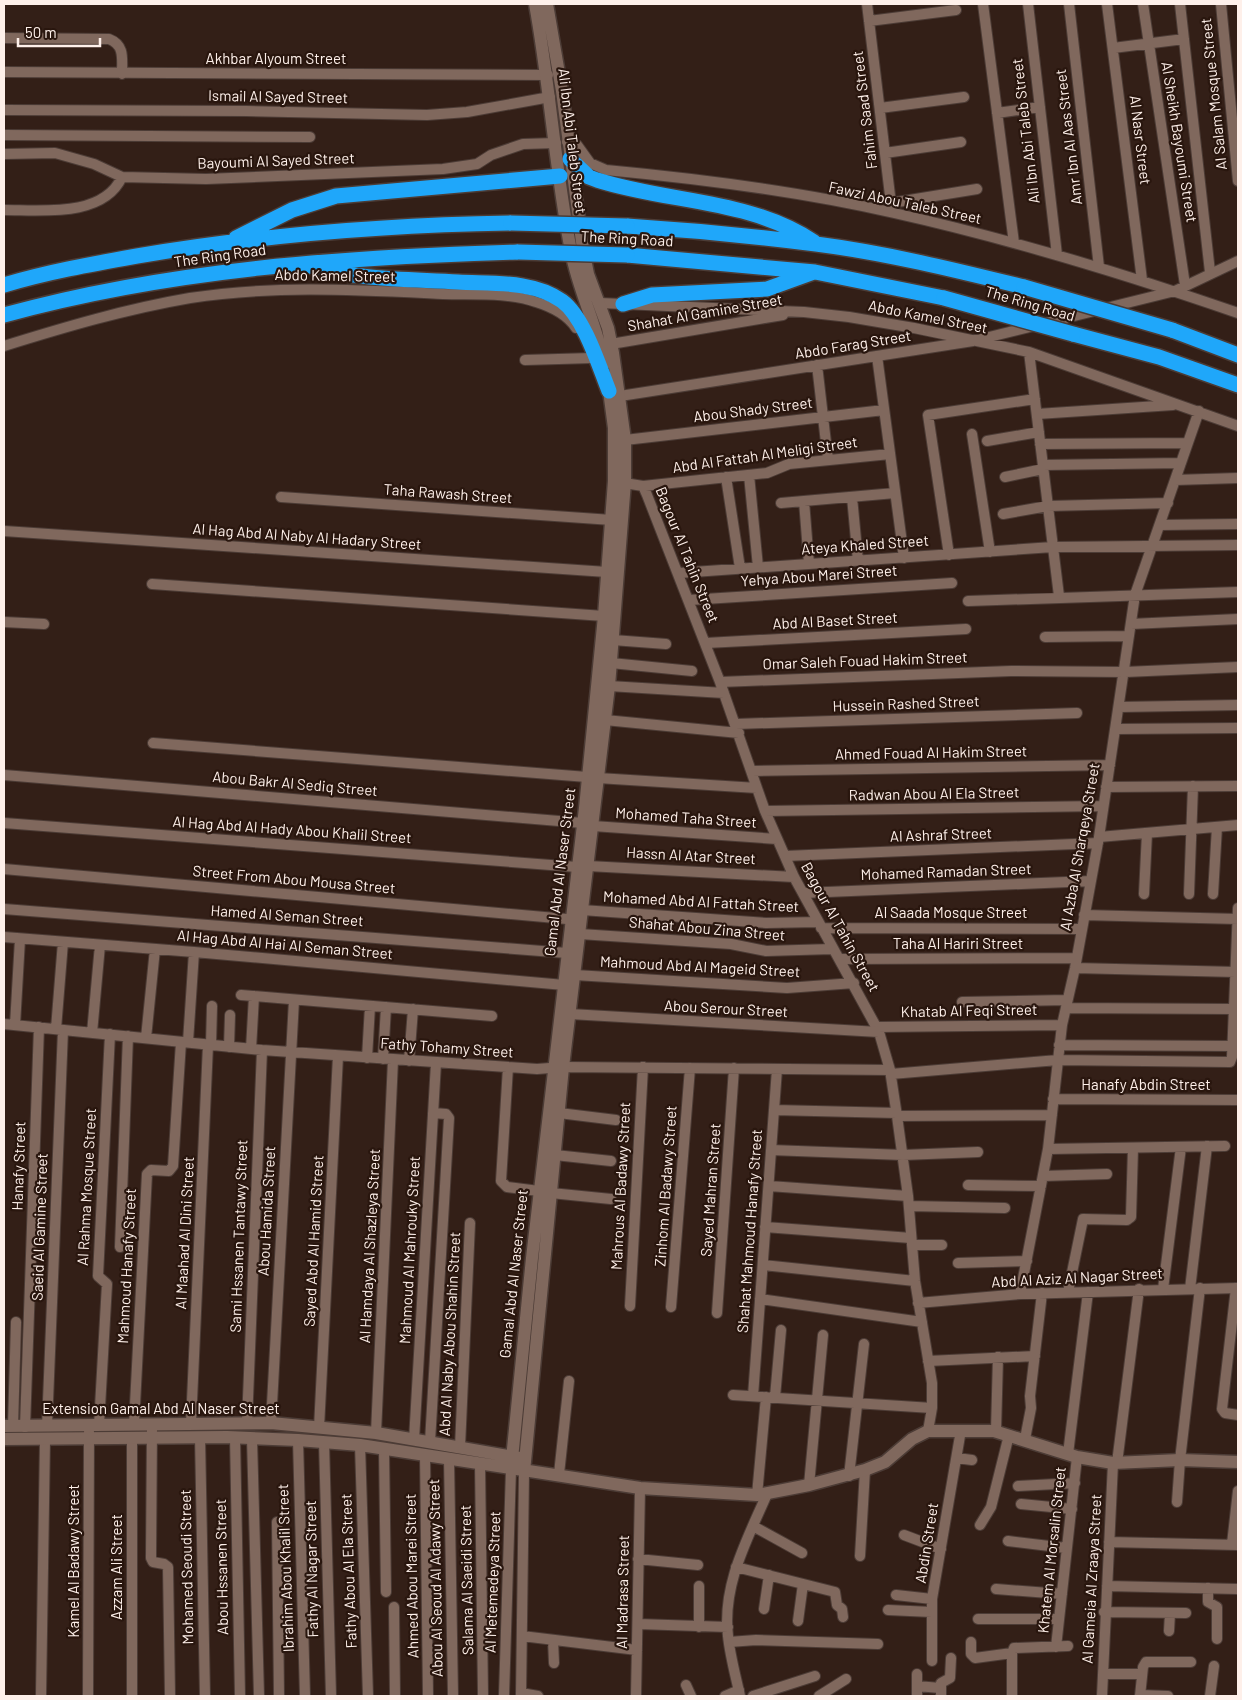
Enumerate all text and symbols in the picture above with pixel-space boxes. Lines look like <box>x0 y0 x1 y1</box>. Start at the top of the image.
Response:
scale bar <box>18 15 100 47</box>
street label: Al Salam Mosque Street <box>1196 17 1230 171</box>
text: 50 m <box>25 23 57 41</box>
street label: Akhbar Alyoum Street <box>206 49 346 67</box>
street label: Fahim Saad Street <box>848 50 880 170</box>
street label: Ali Ibn Abi Taleb Street <box>1007 57 1043 205</box>
street label: Al Sheikh Bayoumi Street <box>1158 60 1202 224</box>
street label: Ali Ibn Abi Taleb Street <box>555 67 591 215</box>
street label: Amr Ibn Al Aas Street <box>1051 68 1085 206</box>
street label: Ismail Al Sayed Street <box>208 86 348 106</box>
street label: Al Nasr Street <box>1127 94 1155 186</box>
street label: Bayoumi Al Sayed Street <box>197 148 355 172</box>
street label: Fawzi Abou Taleb Street <box>827 177 983 227</box>
street label: The Ring Road <box>580 227 674 249</box>
street label: The Ring Road <box>173 240 267 270</box>
street label: Abdo Kamel Street <box>274 265 396 285</box>
street label: The Ring Road <box>983 282 1077 324</box>
street label: Shahat Al Gamine Street <box>626 290 784 335</box>
street label: Abdo Kamel Street <box>867 296 989 336</box>
street label: Abdo Farag Street <box>793 326 912 362</box>
street label: Abou Shady Street <box>692 393 814 425</box>
street label: Abd Al Fattah Al Meligi Street <box>671 432 859 476</box>
street label: Taha Rawash Street <box>383 480 513 506</box>
street label: Bagour Al Tahin Street <box>652 484 723 625</box>
street label: Al Hag Abd Al Naby Al Hadary Street <box>192 519 422 553</box>
street label: Ateya Khaled Street <box>801 531 929 557</box>
street label: Yehya Abou Marei Street <box>740 561 898 589</box>
street label: Abd Al Baset Street <box>772 608 898 632</box>
street label: Omar Saleh Fouad Hakim Street <box>762 647 968 673</box>
street label: Hussein Rashed Street <box>832 691 980 715</box>
street label: Ahmed Fouad Al Hakim Street <box>835 741 1027 763</box>
street label: Al Azba Al Sharqeya Street <box>1055 762 1103 932</box>
street label: Abou Bakr Al Sediq Street <box>212 767 379 799</box>
street label: Radwan Abou Al Ela Street <box>849 783 1019 803</box>
street label: Gamal Abd Al Naser Street <box>540 787 578 957</box>
street label: Mohamed Taha Street <box>615 803 757 831</box>
street label: Al Hag Abd Al Hady Abou Khalil Street <box>172 812 412 846</box>
street label: Al Ashraf Street <box>890 823 992 845</box>
street label: Hassn Al Atar Street <box>626 843 756 867</box>
street label: Bagour Al Tahin Street <box>798 859 884 994</box>
street label: Mohamed Ramadan Street <box>860 859 1032 883</box>
street label: Street From Abou Mousa Street <box>192 861 396 897</box>
street label: Mohamed Abd Al Fattah Street <box>603 887 800 915</box>
street label: Hamed Al Seman Street <box>210 901 364 929</box>
street label: Al Saada Mosque Street <box>875 903 1027 921</box>
street label: Shahat Abou Zina Street <box>628 912 786 944</box>
street label: Al Hag Abd Al Hai Al Seman Street <box>176 926 394 962</box>
street label: Taha Al Hariri Street <box>893 934 1023 952</box>
street label: Mahmoud Abd Al Mageid Street <box>599 952 801 980</box>
street label: Abou Serour Street <box>664 996 789 1020</box>
street label: Khatab Al Feqi Street <box>900 1000 1037 1020</box>
street label: Fathy Tohamy Street <box>380 1033 514 1061</box>
street label: Hanafy Abdin Street <box>1081 1075 1211 1093</box>
street label: Mahrous Al Badawy Street <box>607 1101 633 1270</box>
street label: Zinhom Al Badawy Street <box>650 1105 680 1267</box>
street label: Al Rahma Mosque Street <box>73 1108 99 1266</box>
street label: Hanafy Street <box>7 1121 29 1211</box>
street label: Sayed Mahran Street <box>696 1123 724 1257</box>
street label: Shahat Mahmoud Hanafy Street <box>733 1128 765 1333</box>
street label: Sami Hssanen Tantawy Street <box>226 1139 250 1333</box>
street label: Abou Hamida Street <box>254 1146 278 1276</box>
street label: Al Hamdaya Al Shazleya Street <box>355 1148 383 1344</box>
street label: Saeid Al Gamine Street <box>27 1153 51 1301</box>
street label: Sayed Abd Al Hamid Street <box>300 1155 326 1327</box>
street label: Al Maahad Al Dini Street <box>171 1156 197 1310</box>
street label: Mahmoud Al Mahrouky Street <box>395 1156 423 1344</box>
street label: Mahmoud Hanafy Street <box>113 1188 139 1344</box>
street label: Gamal Abd Al Naser Street <box>495 1189 531 1359</box>
street label: Abd Al Naby Abou Shahin Street <box>435 1231 463 1437</box>
street label: Abd Al Aziz Al Nagar Street <box>991 1264 1163 1290</box>
street label: Extension Gamal Abd Al Naser Street <box>42 1399 280 1417</box>
street label: Khatem Al Morsalin Street <box>1033 1466 1069 1634</box>
street label: Abou Al Seoud Al Adawy Street <box>424 1479 446 1677</box>
street label: Kamel Al Badawy Street <box>64 1484 82 1638</box>
street label: Ibrahim Abou Khalil Street <box>273 1484 297 1653</box>
street label: Mohamed Seoudi Street <box>176 1489 196 1645</box>
street label: Fathy Abou Al Ela Street <box>336 1493 360 1649</box>
street label: Ahmed Abou Marei Street <box>401 1494 421 1658</box>
street label: Al Gameia Al Zraaya Street <box>1078 1494 1104 1664</box>
street label: Abou Hssanen Street <box>211 1499 231 1635</box>
street label: Fathy Al Nagar Street <box>301 1500 321 1638</box>
street label: Abdin Street <box>911 1501 941 1584</box>
street label: Salama Al Saeidi Street <box>456 1505 476 1655</box>
street label: Al Metemedeya Street <box>481 1511 503 1653</box>
street label: Azzam Ali Street <box>107 1514 125 1620</box>
street label: Al Madrasa Street <box>612 1535 632 1649</box>

